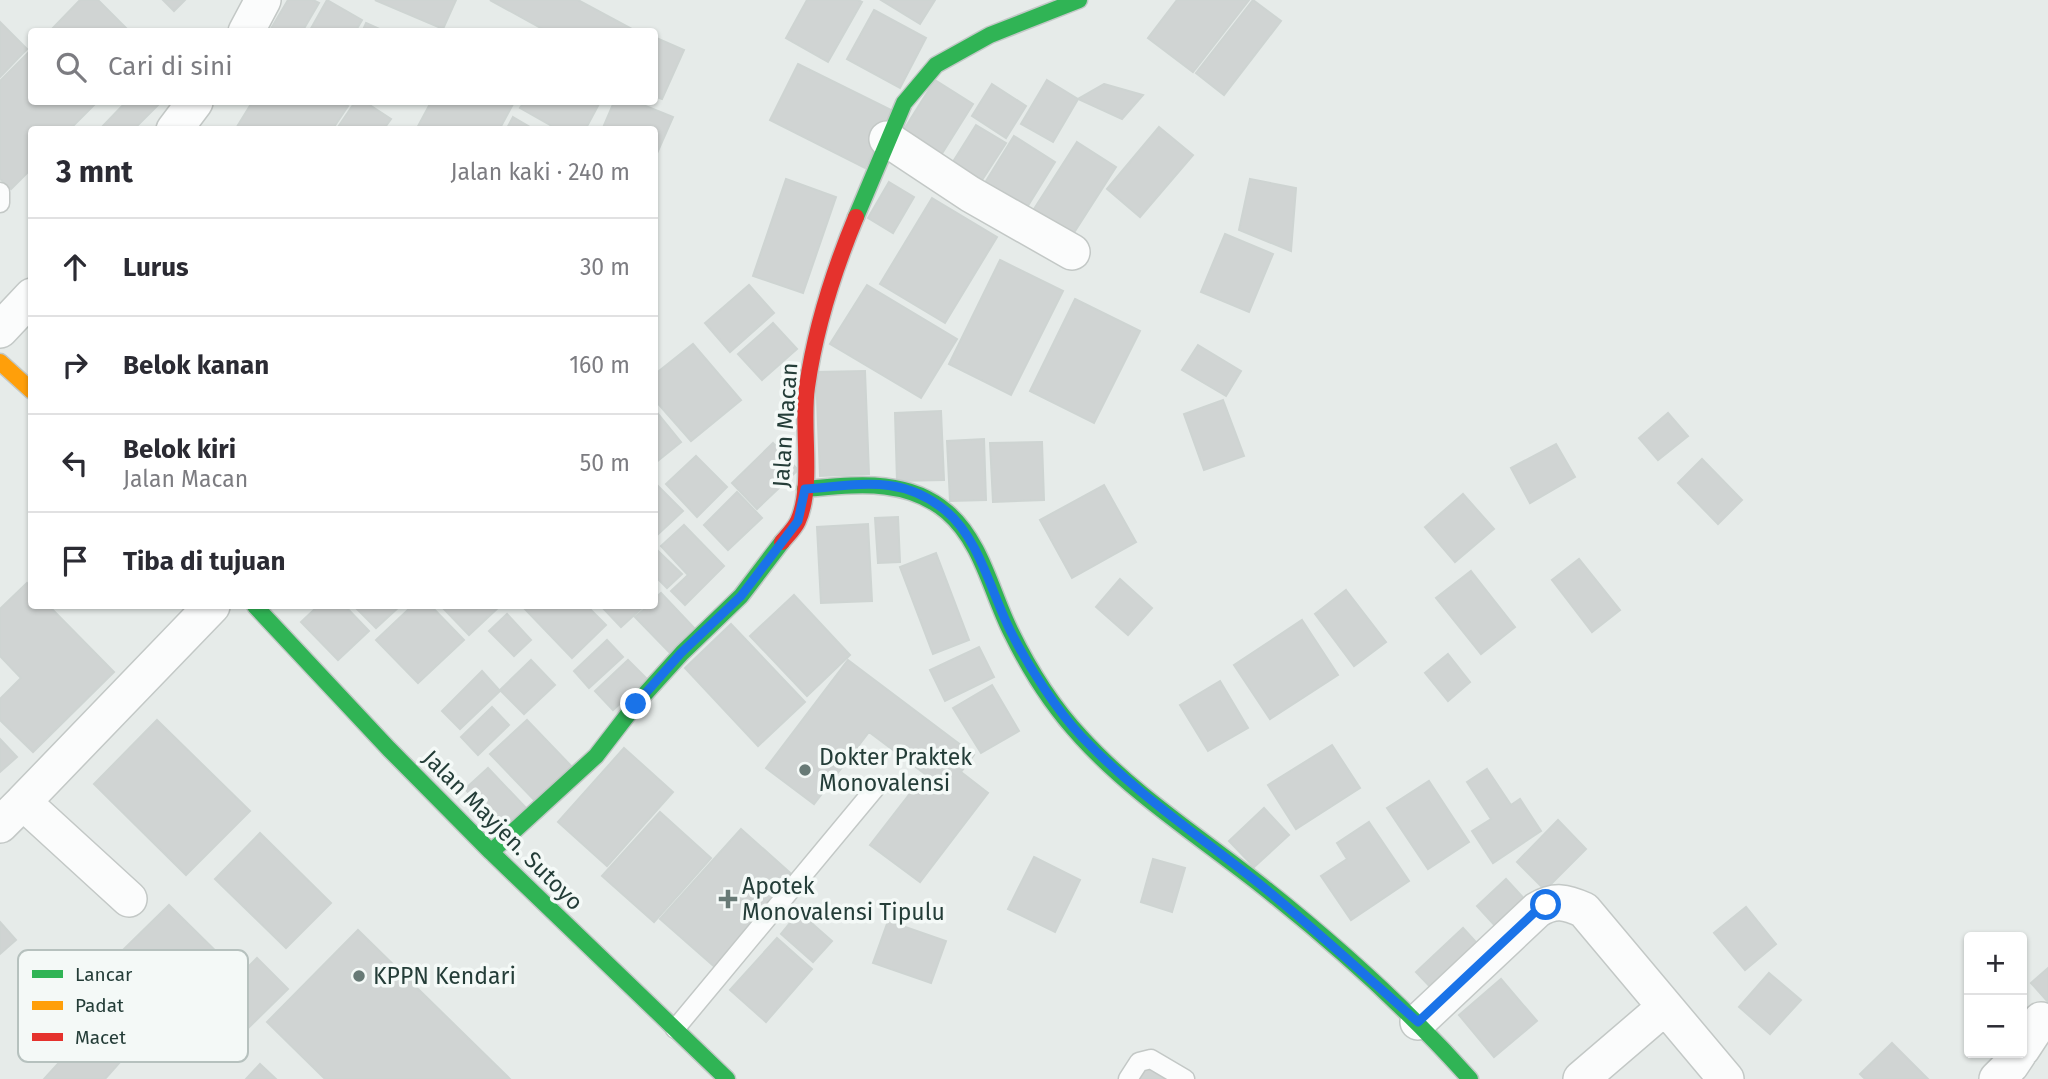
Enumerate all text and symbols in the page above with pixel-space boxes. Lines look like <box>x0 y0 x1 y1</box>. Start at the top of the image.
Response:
search box <box>28 28 658 105</box>
icon: search <box>52 48 90 86</box>
text: Cari di sini <box>108 51 233 82</box>
text: 3 mnt <box>56 154 133 190</box>
text: Jalan kaki · 240 m <box>450 158 630 186</box>
icon: ahead <box>56 248 94 286</box>
text: Lurus <box>123 252 189 283</box>
text: 30 m <box>580 253 630 281</box>
icon: right <box>56 346 94 384</box>
text: Belok kanan <box>123 350 269 381</box>
text: 160 m <box>569 351 630 379</box>
street label: Jalan Macan <box>767 362 803 488</box>
text: Belok kiri <box>123 434 236 465</box>
icon: left <box>56 444 94 482</box>
text: 50 m <box>580 449 630 477</box>
text: Jalan Macan <box>123 465 248 493</box>
icon: arrive <box>56 542 94 580</box>
text: Tiba di tujuan <box>123 546 285 577</box>
route end <box>620 688 651 719</box>
place label: Dokter Praktek Monovalensi <box>819 743 972 797</box>
street label: Jalan Mayjen. Sutoyo <box>417 744 589 916</box>
marker: Dokter Praktek Monovalensi <box>797 762 813 778</box>
place label: Apotek Monovalensi Tipulu <box>742 872 945 926</box>
route start <box>1530 889 1561 920</box>
marker: Apotek Monovalensi Tipulu <box>720 891 736 907</box>
map controls <box>1964 932 2027 1058</box>
button: + <box>1964 932 2027 995</box>
legend <box>18 950 248 1062</box>
place label: KPPN Kendari <box>373 962 516 990</box>
text: Lancar <box>75 963 133 986</box>
marker: KPPN Kendari <box>351 968 367 984</box>
text: Padat <box>75 994 124 1017</box>
button: − <box>1964 995 2027 1058</box>
text: Macet <box>75 1026 126 1049</box>

